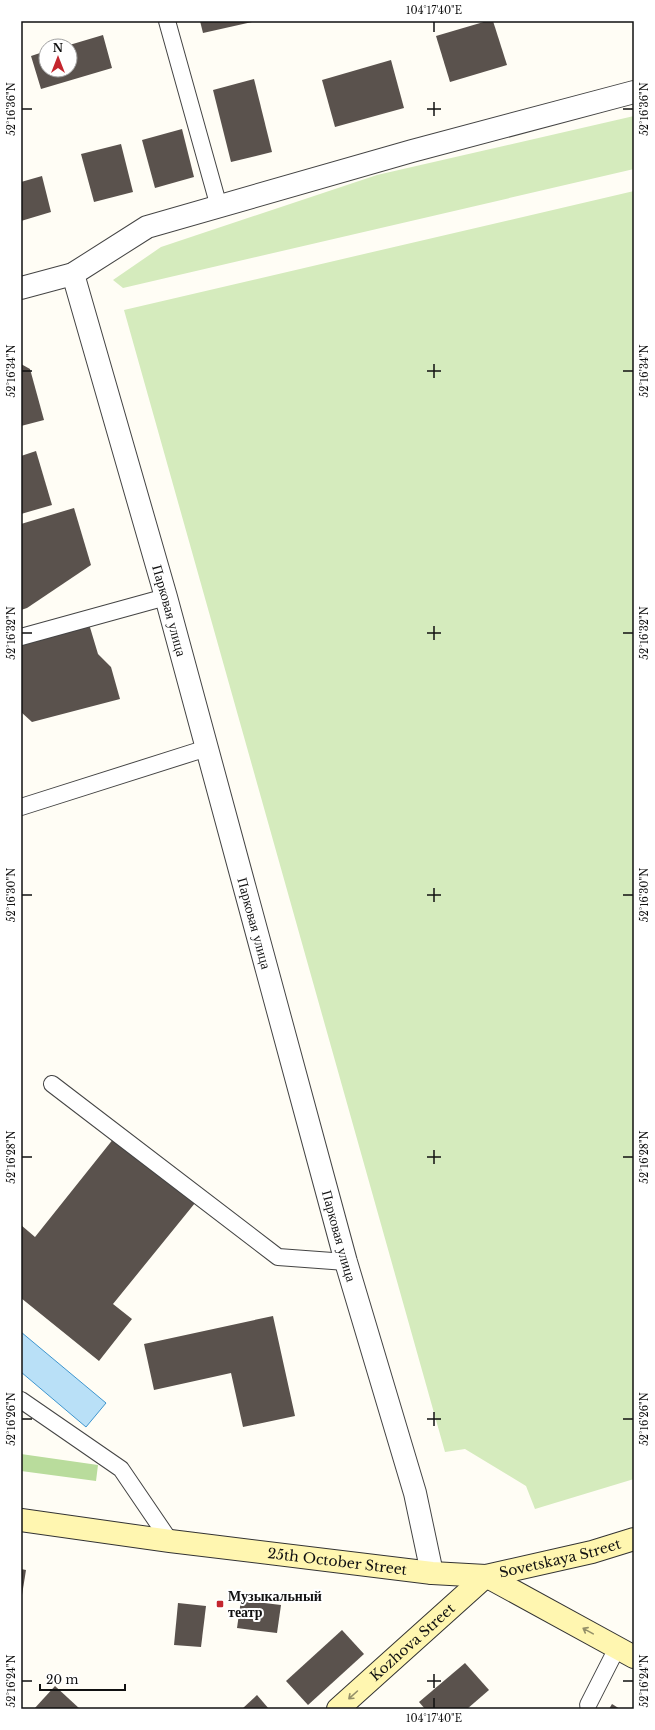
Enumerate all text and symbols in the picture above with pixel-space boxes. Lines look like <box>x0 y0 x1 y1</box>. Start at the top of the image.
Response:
text: 104°17'40"E <box>406 4 462 17</box>
north arrow <box>38 38 78 78</box>
text: N <box>53 41 64 55</box>
text: 52°16'36"N <box>5 82 18 136</box>
text: 52°16'36"N <box>638 82 651 136</box>
text: 52°16'34"N <box>5 345 18 397</box>
text: 52°16'34"N <box>638 345 651 397</box>
street label: Парковая улица <box>148 563 191 659</box>
text: 52°16'32"N <box>5 606 18 660</box>
text: 52°16'32"N <box>638 606 651 660</box>
text: 52°16'30"N <box>5 868 18 922</box>
text: 52°16'30"N <box>638 868 651 922</box>
street label: Парковая улица <box>233 875 275 972</box>
text: 52°16'28"N <box>5 1130 18 1184</box>
text: 52°16'28"N <box>638 1130 651 1184</box>
street label: Парковая улица <box>318 1188 361 1285</box>
text: 52°16'26"N <box>5 1392 18 1446</box>
text: 52°16'26"N <box>638 1392 651 1446</box>
street label: Sovetskaya Street <box>497 1534 624 1582</box>
street label: 25th October Street <box>266 1544 409 1579</box>
place label: Музыкальный театр <box>228 1587 322 1621</box>
marker: Музыкальный театр <box>215 1599 225 1609</box>
street label: Kozhova Street <box>366 1599 459 1685</box>
one-way arrow <box>582 1627 594 1635</box>
text: 52°16'24"N <box>5 1655 18 1707</box>
text: 52°16'24"N <box>638 1655 651 1707</box>
scale bar <box>40 1666 125 1692</box>
text: 20 m <box>46 1672 78 1687</box>
one-way arrow <box>348 1691 358 1700</box>
text: 104°17'40"E <box>406 1712 462 1725</box>

